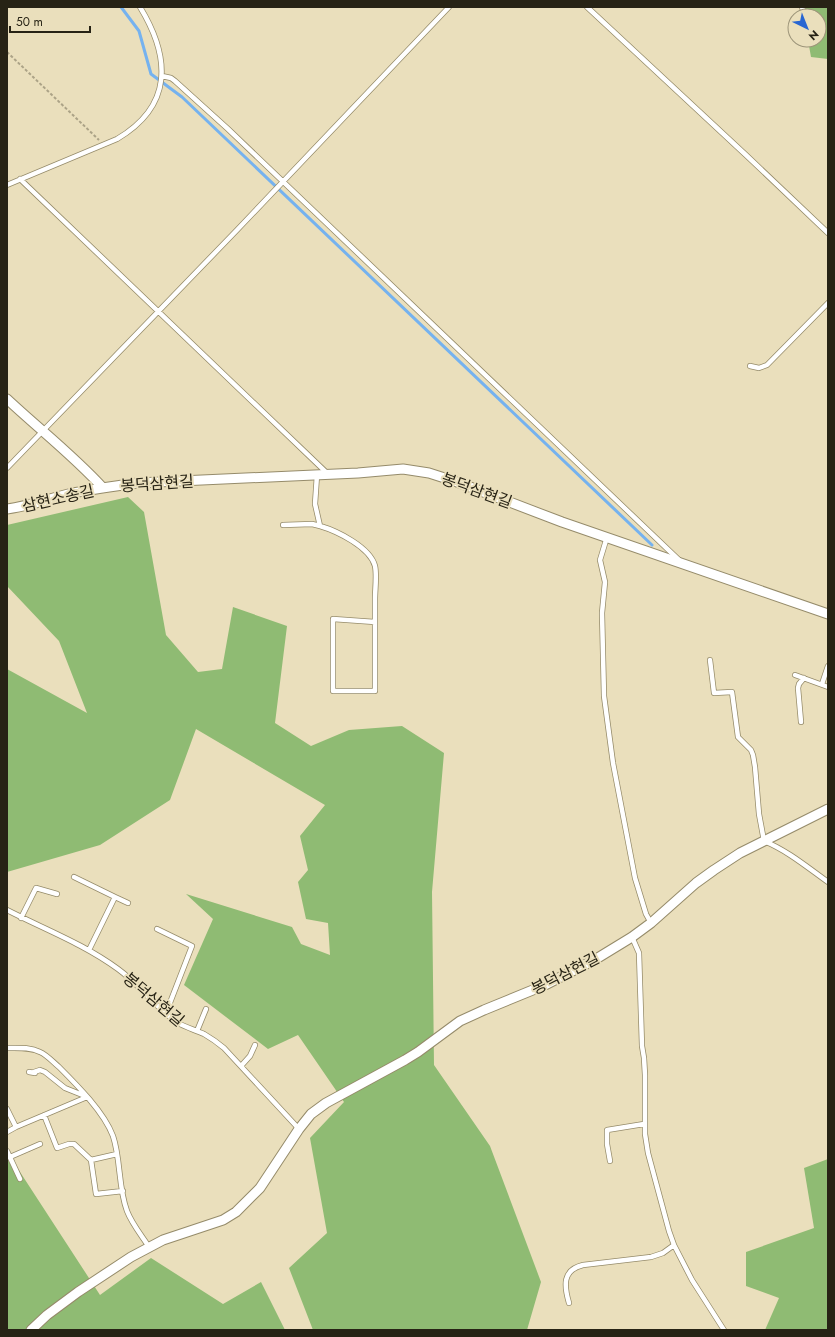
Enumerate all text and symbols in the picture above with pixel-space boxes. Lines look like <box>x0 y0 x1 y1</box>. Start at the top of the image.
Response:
scale bar <box>10 8 90 34</box>
north arrow <box>787 8 827 48</box>
text: 50 m <box>16 13 43 31</box>
text: N <box>805 26 822 44</box>
street label: 봉덕삼현길 <box>438 467 515 514</box>
street label: 봉덕삼현길 <box>120 469 195 498</box>
street label: 삼현소송길 <box>20 479 97 518</box>
street label: 봉덕삼현길 <box>527 946 603 1000</box>
street label: 봉덕삼현길 <box>118 967 189 1032</box>

